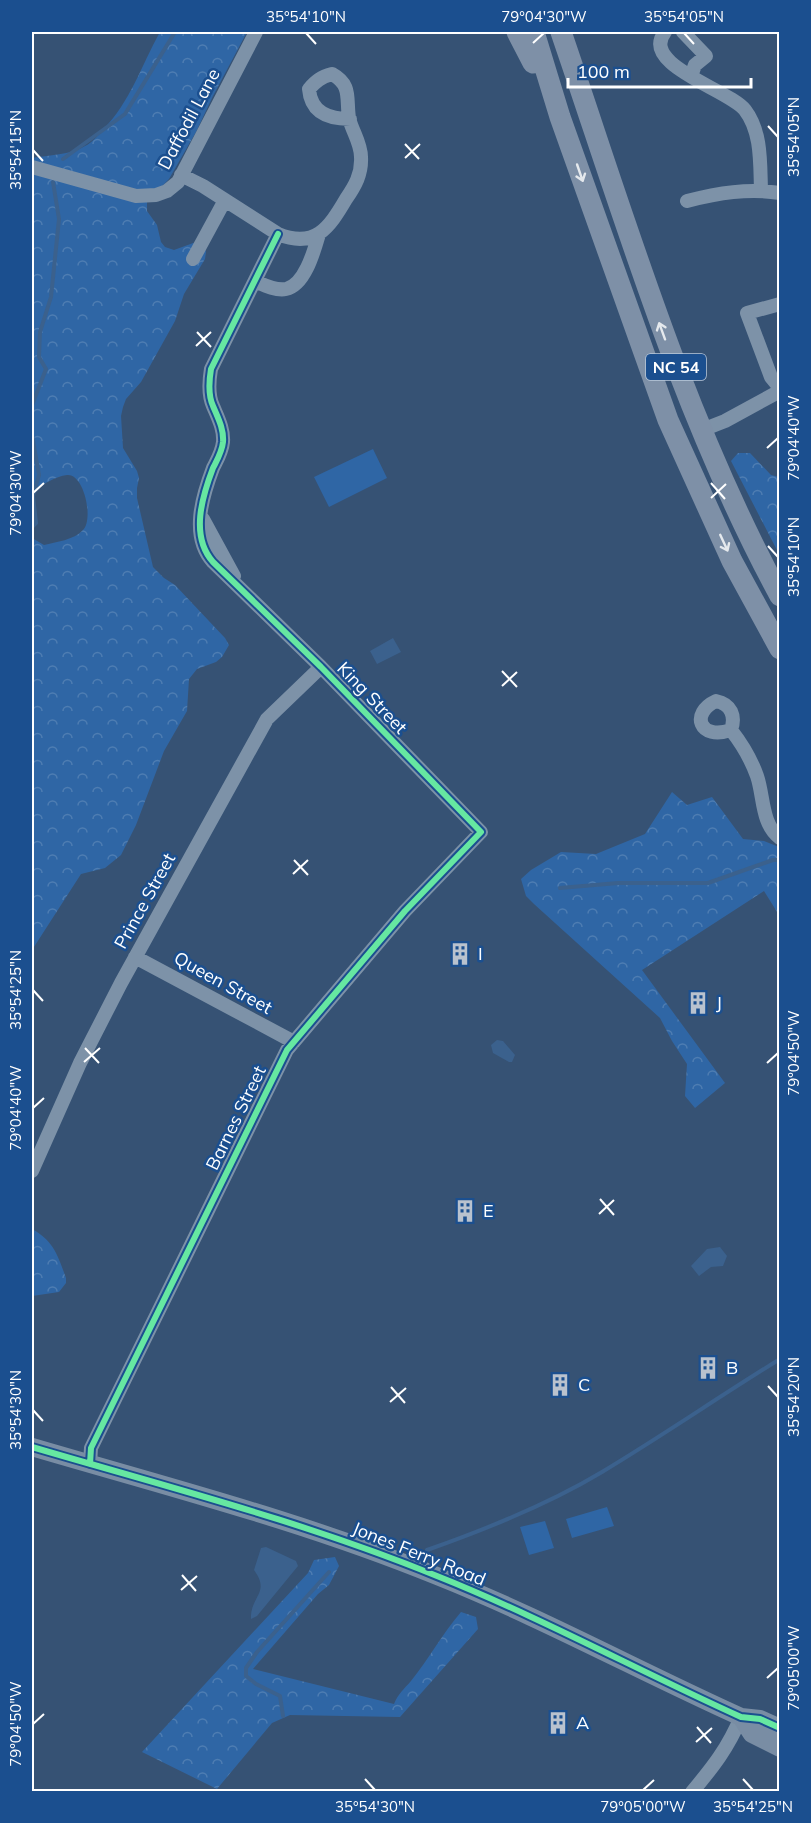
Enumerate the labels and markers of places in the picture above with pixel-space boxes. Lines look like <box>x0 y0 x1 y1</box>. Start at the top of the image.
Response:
building icon: I <box>447 941 473 967</box>
place label: I <box>478 942 483 965</box>
building icon: J <box>685 990 711 1016</box>
place label: J <box>716 991 722 1014</box>
building icon: E <box>452 1198 478 1224</box>
place label: E <box>483 1199 494 1222</box>
building icon: B <box>695 1355 721 1381</box>
place label: B <box>726 1356 738 1379</box>
building icon: C <box>547 1372 573 1398</box>
place label: C <box>578 1373 590 1396</box>
building icon: A <box>545 1710 571 1736</box>
place label: A <box>576 1711 589 1734</box>

